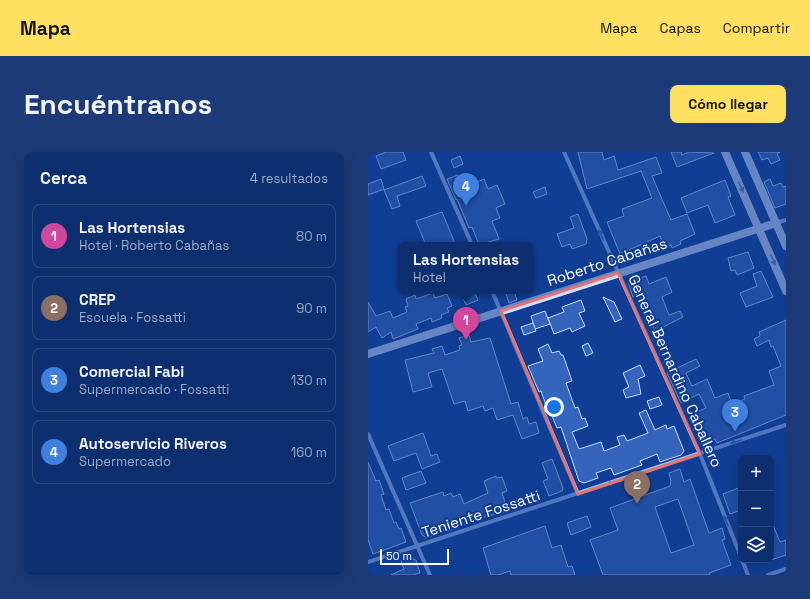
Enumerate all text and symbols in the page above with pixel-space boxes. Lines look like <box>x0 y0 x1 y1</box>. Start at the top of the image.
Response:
text: Mapa <box>20 16 71 41</box>
text: Mapa <box>600 19 637 37</box>
text: Capas <box>659 19 701 37</box>
text: Compartir <box>723 19 790 37</box>
button: Cómo llegar <box>670 85 786 123</box>
text: Encuéntranos <box>24 86 212 122</box>
text: Cerca <box>40 167 87 189</box>
text: 4 resultados <box>250 170 328 187</box>
pin: 4 <box>453 173 479 206</box>
one-way arrow <box>738 182 744 193</box>
text: Las Hortensias <box>79 218 185 237</box>
text: 1 <box>51 228 57 245</box>
text: 80 m <box>296 228 327 245</box>
one-way arrow <box>598 229 604 241</box>
street label: Roberto Cabañas <box>545 233 669 290</box>
text: Hotel · Roberto Cabañas <box>79 237 229 254</box>
popup <box>398 242 534 294</box>
text: Las Hortensias <box>413 250 519 269</box>
one-way arrow <box>770 254 776 265</box>
text: Hotel <box>413 269 446 286</box>
street label: General Bernardino Caballero <box>624 271 727 470</box>
text: CREP <box>79 290 116 309</box>
text: 2 <box>50 300 58 317</box>
text: 90 m <box>296 300 327 317</box>
pin: 1 <box>453 307 479 340</box>
text: Escuela · Fossatti <box>79 309 186 326</box>
text: Comercial Fabi <box>79 362 184 381</box>
text: 3 <box>50 372 58 389</box>
text: 130 m <box>291 372 327 389</box>
text: Supermercado · Fossatti <box>79 381 229 398</box>
your location <box>544 397 564 417</box>
pin: 3 <box>722 399 748 432</box>
text: Autoservicio Riveros <box>79 434 227 453</box>
one-way arrow <box>729 439 741 445</box>
text: 4 <box>50 444 58 461</box>
text: 160 m <box>291 444 327 461</box>
text: Supermercado <box>79 453 171 470</box>
map controls <box>738 455 774 563</box>
button: + <box>738 455 774 491</box>
pin: 2 <box>624 471 650 504</box>
one-way arrow <box>606 480 618 486</box>
street label: Teniente Fossatti <box>419 485 542 542</box>
button: − <box>738 491 774 527</box>
one-way arrow <box>723 514 729 526</box>
button: layers <box>738 527 774 563</box>
scale bar <box>380 547 449 566</box>
text: 50 m <box>386 549 412 563</box>

